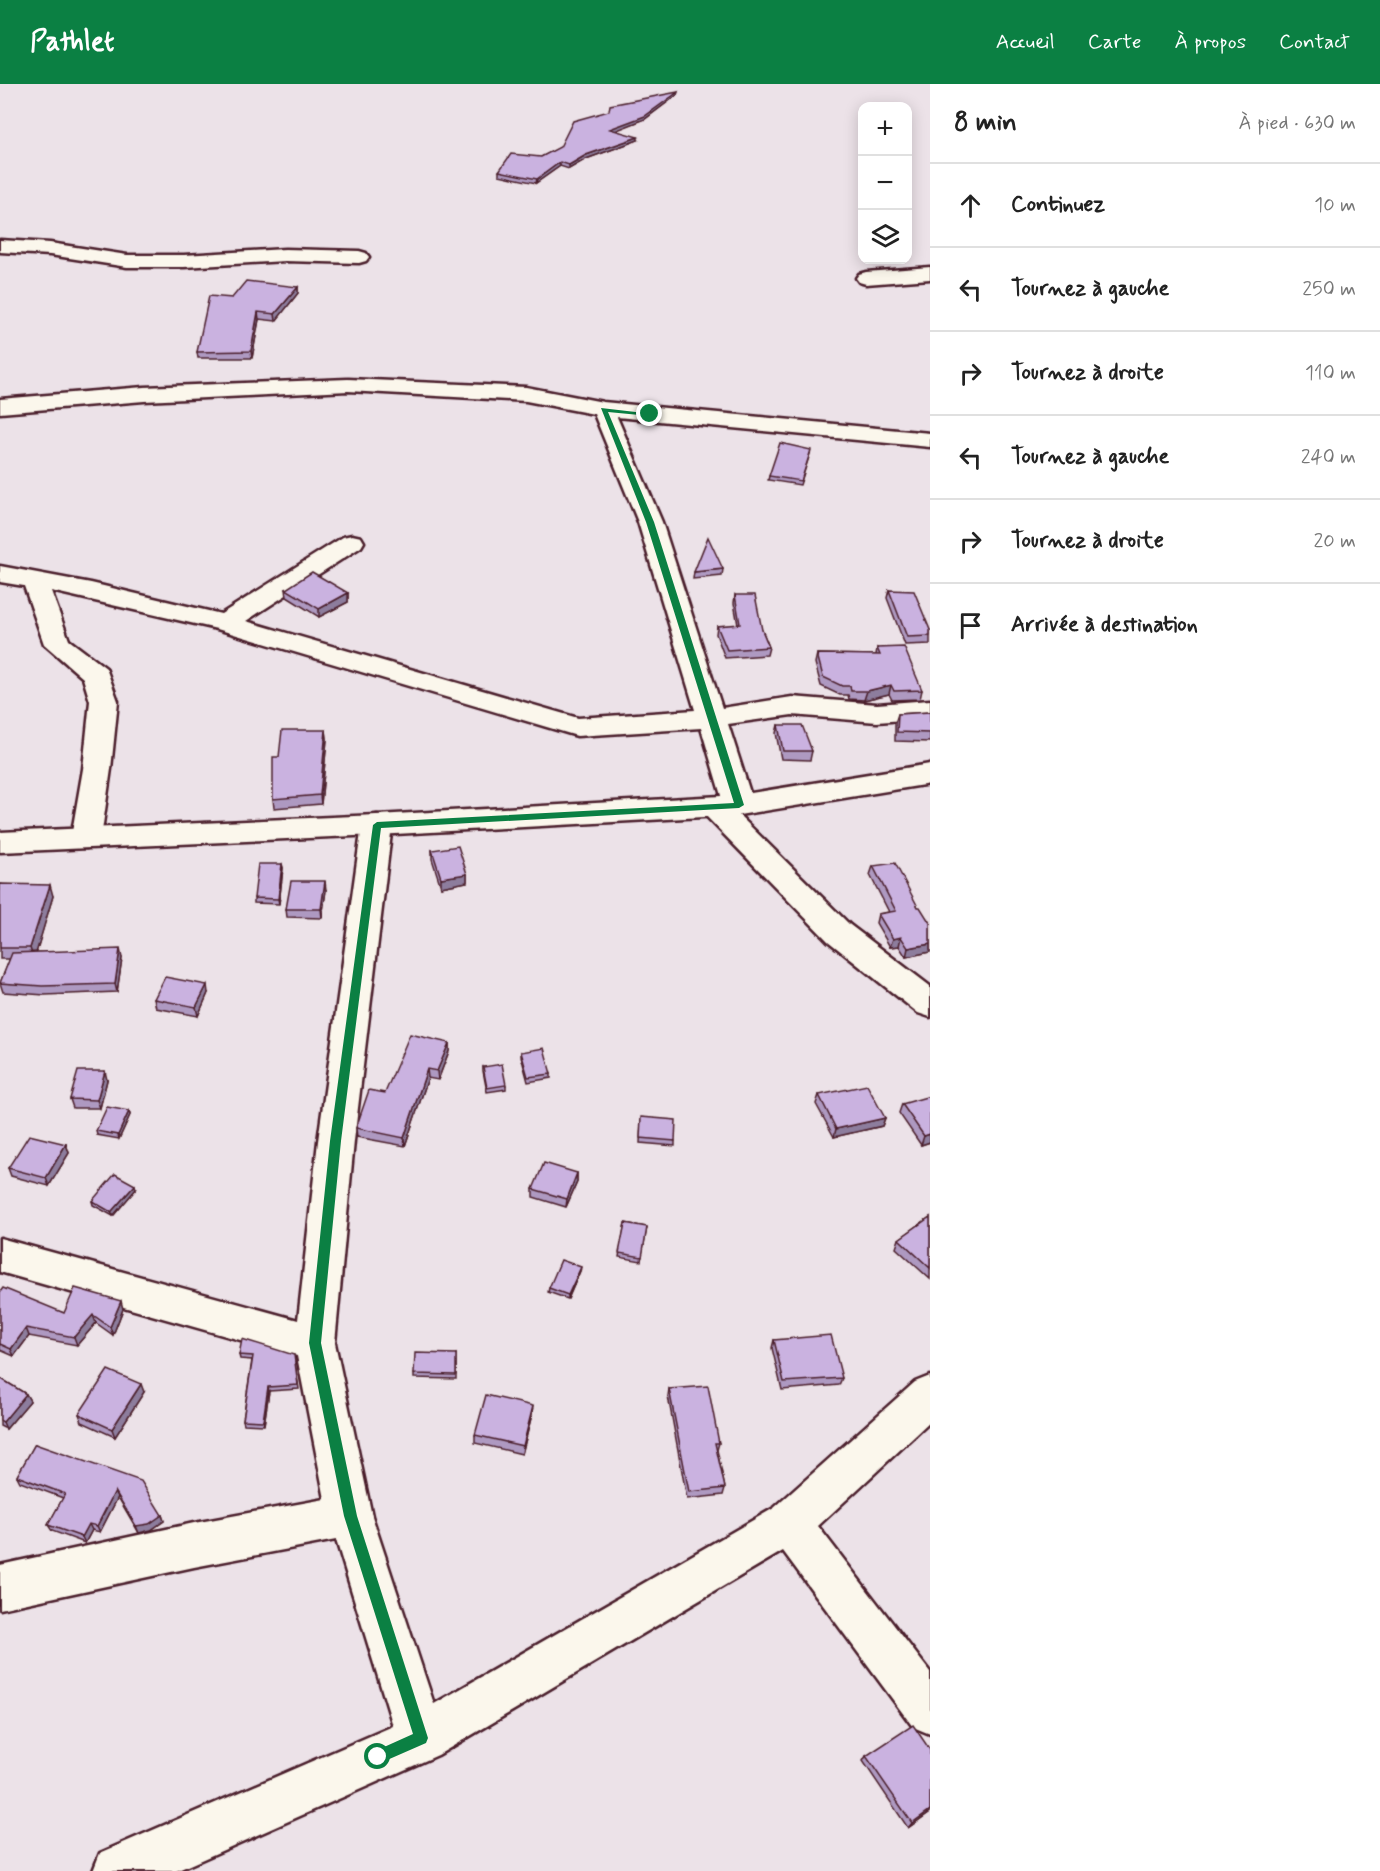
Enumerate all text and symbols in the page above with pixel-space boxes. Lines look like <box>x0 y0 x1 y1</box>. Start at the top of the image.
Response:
text: Pathlet <box>30 24 114 61</box>
text: Accueil <box>996 28 1055 56</box>
text: Carte <box>1088 28 1142 56</box>
text: À propos <box>1175 28 1246 56</box>
text: Contact <box>1279 28 1350 56</box>
map controls <box>858 102 912 264</box>
button: + <box>858 102 912 156</box>
text: 8 min <box>954 106 1017 140</box>
text: À pied · 630 m <box>1238 110 1356 137</box>
button: − <box>858 156 912 210</box>
icon: ahead <box>954 189 987 222</box>
text: Continuez <box>1011 191 1105 219</box>
text: 10 m <box>1314 192 1356 219</box>
button: layers <box>858 210 912 264</box>
icon: left <box>954 273 987 306</box>
text: Tournez à gauche <box>1011 275 1169 303</box>
text: 250 m <box>1302 276 1356 303</box>
icon: right <box>954 357 987 390</box>
text: Tournez à droite <box>1011 359 1164 387</box>
text: 110 m <box>1305 360 1356 387</box>
route end <box>636 400 662 426</box>
icon: left <box>954 441 987 474</box>
text: Tournez à gauche <box>1011 443 1169 471</box>
text: 240 m <box>1301 444 1356 471</box>
icon: right <box>954 525 987 558</box>
text: Tournez à droite <box>1011 527 1164 555</box>
text: 20 m <box>1313 528 1356 555</box>
icon: arrive <box>954 609 987 642</box>
text: Arrivée à destination <box>1011 611 1198 639</box>
route start <box>364 1743 390 1769</box>

